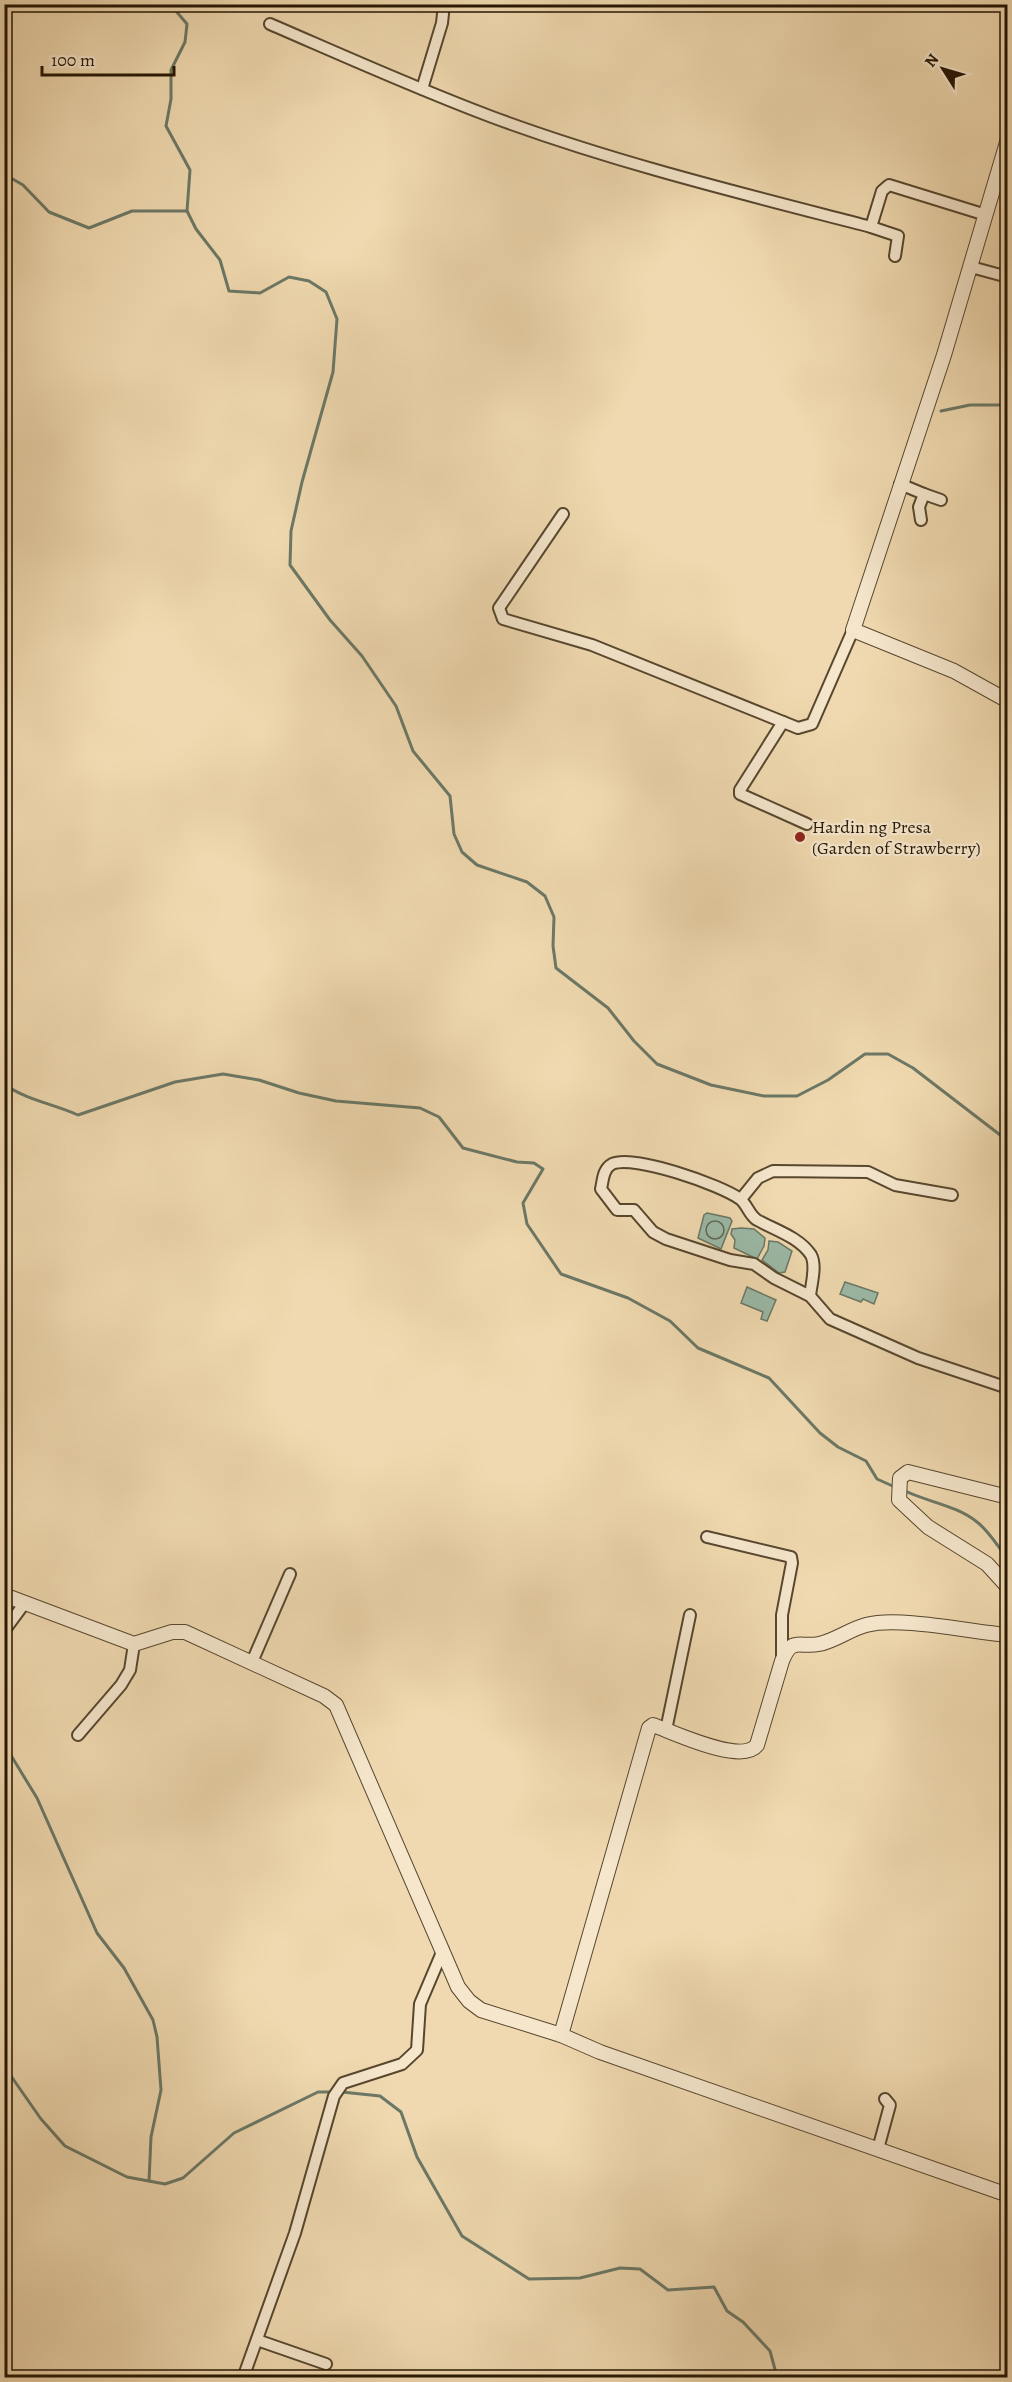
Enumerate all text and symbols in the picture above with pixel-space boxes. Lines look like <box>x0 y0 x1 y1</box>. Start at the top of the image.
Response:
scale bar <box>42 39 174 77</box>
north arrow <box>913 39 973 99</box>
text: 100 m <box>51 48 95 72</box>
text: N <box>920 49 944 72</box>
place label: Hardin ng Presa (Garden of Strawberry) <box>812 815 981 860</box>
marker: Hardin ng Presa (Garden of Strawberry) <box>793 830 807 844</box>

